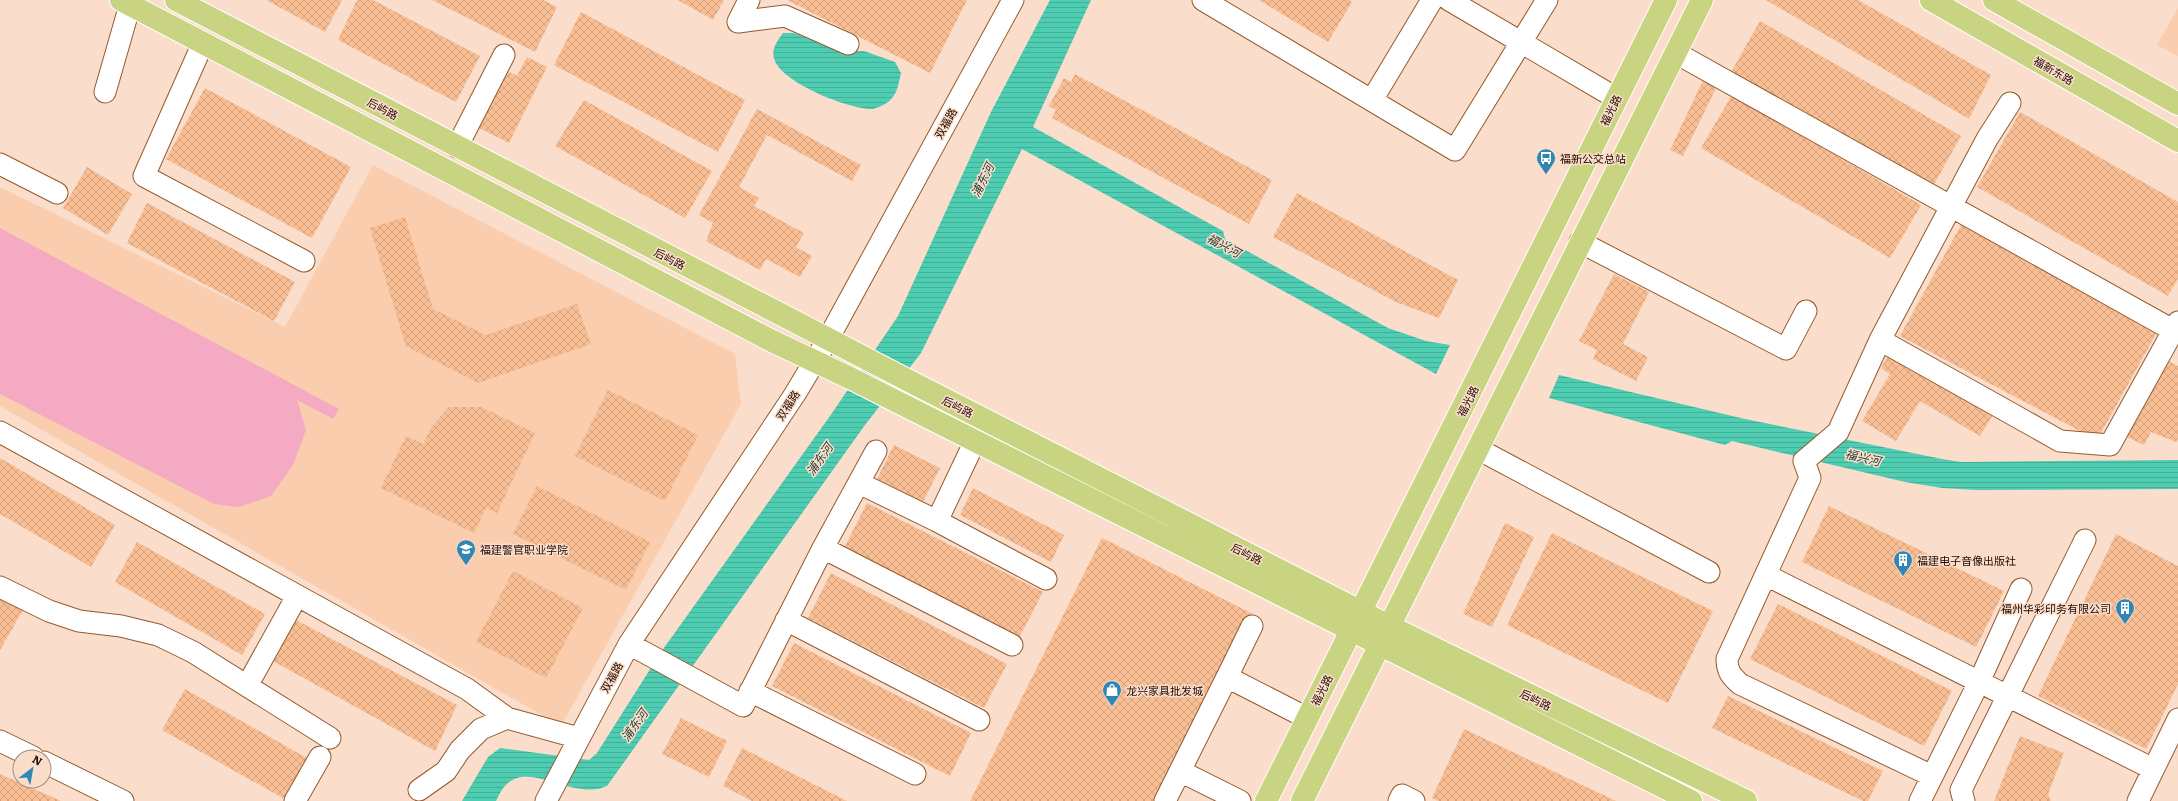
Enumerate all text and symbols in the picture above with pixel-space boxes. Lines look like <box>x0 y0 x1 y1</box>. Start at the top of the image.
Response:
street label: 福新东路 <box>2031 52 2077 88</box>
street label: 福光路 <box>1596 92 1624 128</box>
street label: 后屿路 <box>365 93 401 123</box>
street label: 双福路 <box>930 105 960 141</box>
bus stop icon: 福新公交总站 <box>1535 147 1557 175</box>
place label: 福新公交总站 <box>1560 150 1626 166</box>
water label: 浦东河 <box>966 158 999 200</box>
water label: 福兴河 <box>1204 229 1246 262</box>
street label: 后屿路 <box>652 243 688 273</box>
street label: 福光路 <box>1452 383 1482 419</box>
street label: 双福路 <box>771 387 803 423</box>
street label: 后屿路 <box>940 391 976 421</box>
water label: 浦东河 <box>801 437 838 479</box>
water label: 福兴河 <box>1843 444 1885 470</box>
school or university icon: 福建警官职业学院 <box>455 538 477 566</box>
street label: 后屿路 <box>1229 538 1265 568</box>
place label: 福建警官职业学院 <box>480 541 568 557</box>
building icon: 福建电子音像出版社 <box>1892 549 1914 577</box>
place label: 福建电子音像出版社 <box>1917 552 2016 568</box>
building icon: 福州华彩印务有限公司 <box>2114 597 2136 625</box>
place label: 福州华彩印务有限公司 <box>2001 600 2111 616</box>
street label: 双福路 <box>596 659 626 695</box>
street label: 福光路 <box>1306 672 1336 708</box>
shop icon: 龙兴家具批发城 <box>1101 679 1123 707</box>
place label: 龙兴家具批发城 <box>1126 682 1203 698</box>
street label: 后屿路 <box>1518 685 1554 713</box>
water label: 浦东河 <box>616 703 653 745</box>
north arrow <box>12 749 52 789</box>
text: N <box>30 750 46 769</box>

